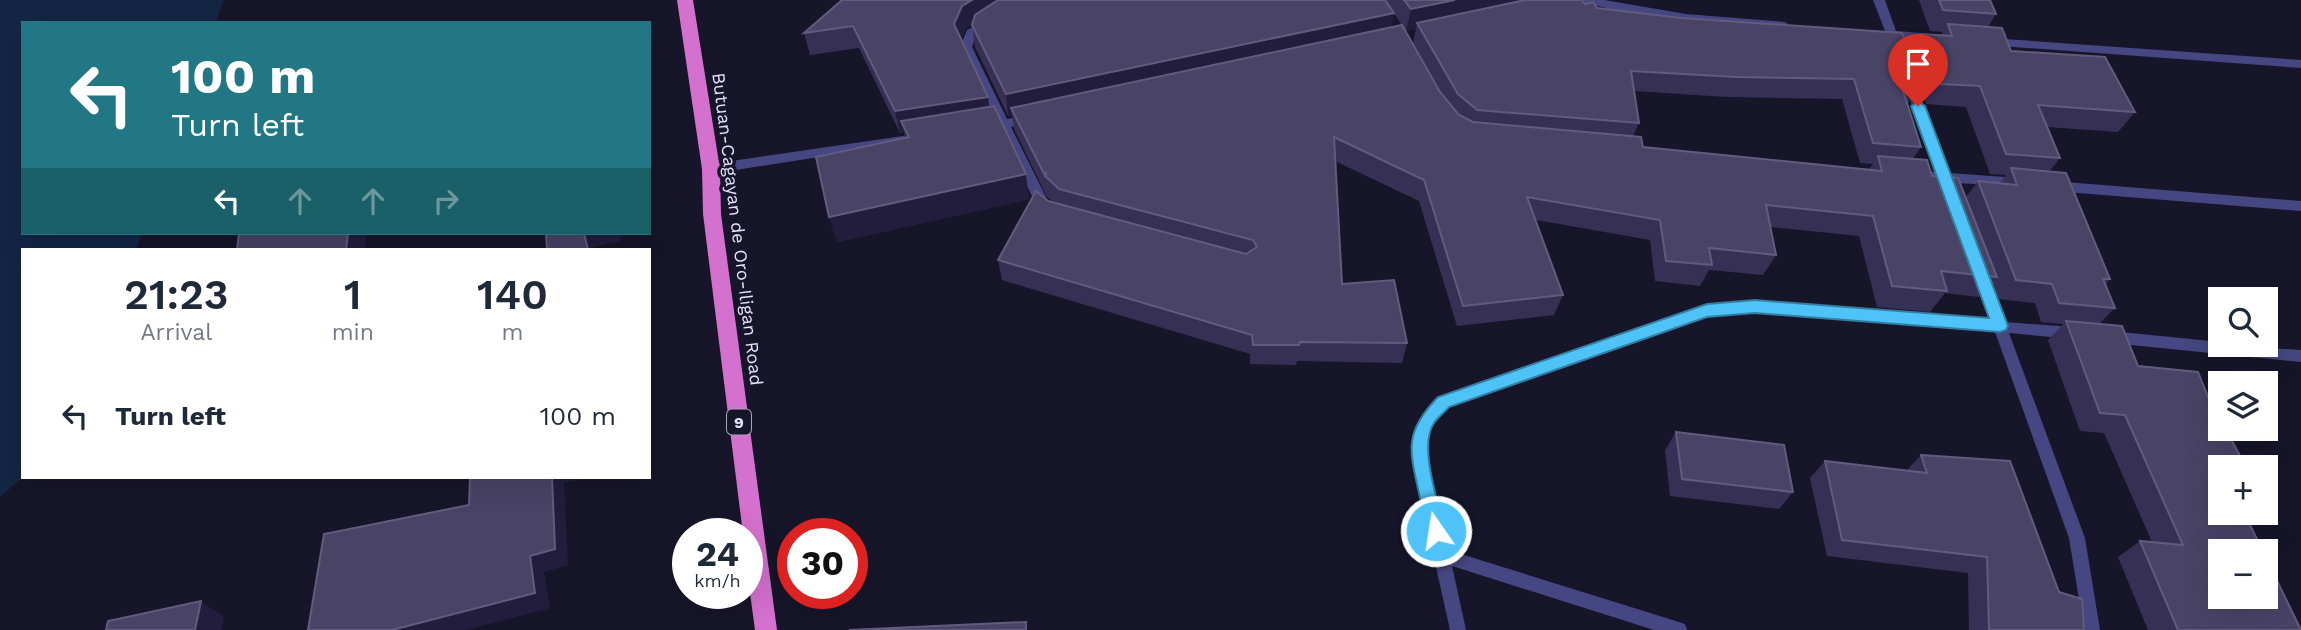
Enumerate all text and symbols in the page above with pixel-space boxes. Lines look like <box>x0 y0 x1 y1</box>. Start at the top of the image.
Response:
pin <box>1888 34 1948 106</box>
icon: arrive <box>1899 45 1937 83</box>
text: 100 m <box>171 47 315 105</box>
icon: left <box>56 49 147 140</box>
street label: Butuan-Cagayan de Oro-Iligan Road <box>708 71 768 387</box>
text: Turn left <box>171 106 304 144</box>
icon: left <box>208 182 246 220</box>
icon: ahead <box>281 182 319 220</box>
icon: ahead <box>354 182 392 220</box>
icon: right <box>427 182 465 220</box>
text: 21:23 <box>124 270 229 319</box>
text: 1 <box>344 270 362 319</box>
text: 140 <box>477 270 548 319</box>
map controls <box>2208 287 2278 609</box>
button: search <box>2208 287 2278 357</box>
text: Arrival <box>140 319 212 346</box>
text: min <box>332 319 374 346</box>
text: m <box>502 319 523 346</box>
button: layers <box>2208 371 2278 441</box>
icon: left <box>56 397 94 435</box>
text: Turn left <box>115 401 226 431</box>
text: 100 m <box>540 401 616 431</box>
road number: 9 <box>727 410 751 434</box>
button: + <box>2208 455 2278 525</box>
position arrow <box>1399 494 1473 568</box>
speed limit sign: 30 <box>777 518 868 609</box>
text: 24 <box>696 533 739 575</box>
button: − <box>2208 539 2278 609</box>
text: km/h <box>694 570 741 591</box>

